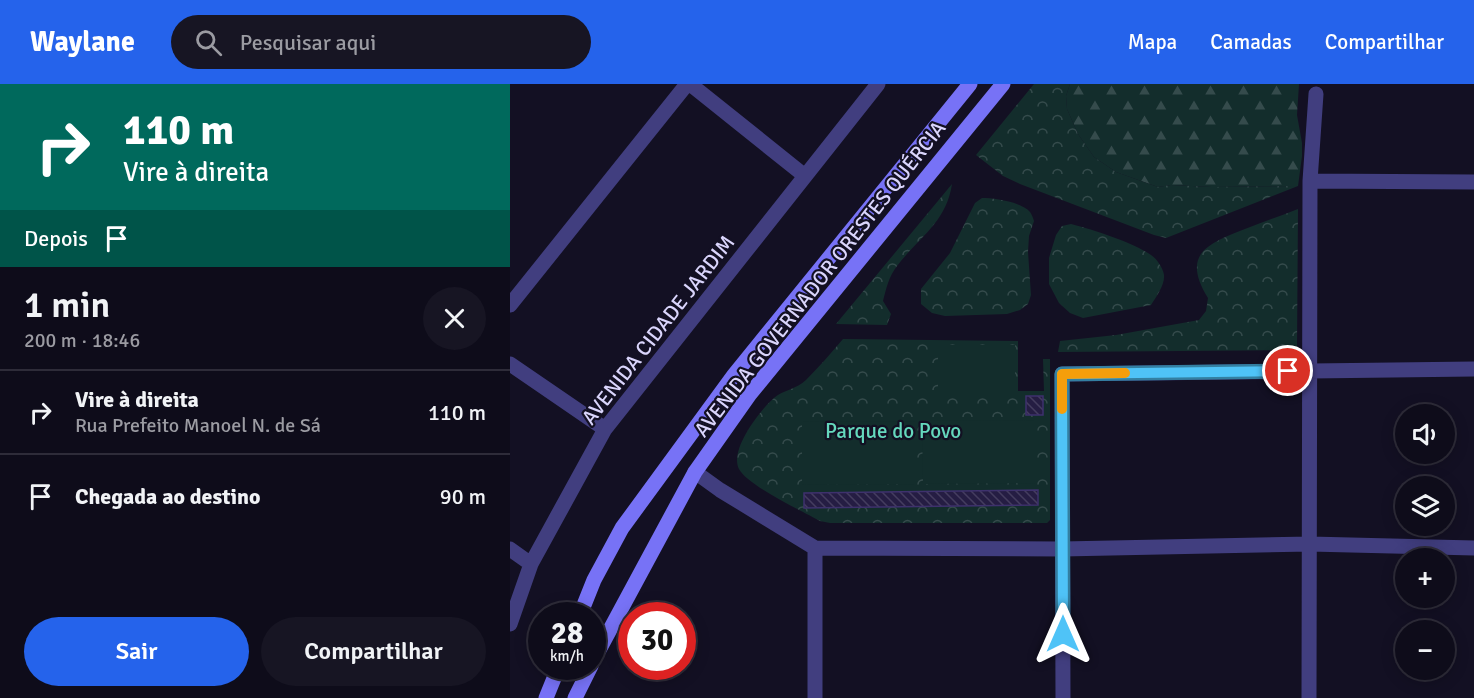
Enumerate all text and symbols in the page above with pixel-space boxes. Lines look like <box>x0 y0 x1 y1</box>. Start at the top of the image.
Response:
search box <box>171 15 591 69</box>
text: Waylane <box>30 25 135 59</box>
icon: search <box>192 26 225 59</box>
text: Pesquisar aqui <box>240 29 376 56</box>
text: Mapa <box>1128 29 1177 55</box>
text: Camadas <box>1210 29 1292 55</box>
text: Compartilhar <box>1325 29 1444 55</box>
text: 110 m <box>123 105 234 156</box>
icon: right <box>24 108 102 186</box>
street label: AVENIDA GOVERNADOR ORESTES QUÉRCIA <box>689 116 952 442</box>
text: Vire à direita <box>123 156 269 189</box>
icon: arrive <box>100 222 133 255</box>
text: Depois <box>24 225 88 252</box>
street label: AVENIDA CIDADE JARDIM <box>576 230 740 430</box>
text: 1 min <box>24 283 110 328</box>
button: close <box>423 287 486 350</box>
text: 200 m · 18:46 <box>24 328 140 353</box>
pin <box>1262 345 1313 396</box>
icon: arrive <box>1271 354 1304 387</box>
text: Vire à direita <box>75 386 199 413</box>
icon: right <box>24 396 57 429</box>
text: 110 m <box>428 399 486 426</box>
map controls <box>1395 404 1455 680</box>
button: sound <box>1395 404 1455 464</box>
text: Rua Prefeito Manoel N. de Sá <box>75 413 321 438</box>
park label: Parque do Povo <box>825 418 961 444</box>
button: layers <box>1395 476 1455 536</box>
icon: arrive <box>24 480 57 513</box>
text: Chegada ao destino <box>75 483 261 510</box>
text: 90 m <box>440 483 486 510</box>
button: + <box>1395 548 1455 608</box>
speed limit sign: 30 <box>618 602 696 680</box>
position arrow <box>1031 602 1095 666</box>
text: 28 <box>551 615 583 652</box>
button: Sair <box>24 617 249 686</box>
button: Compartilhar <box>261 617 486 686</box>
button: − <box>1395 620 1455 680</box>
text: km/h <box>550 647 584 665</box>

